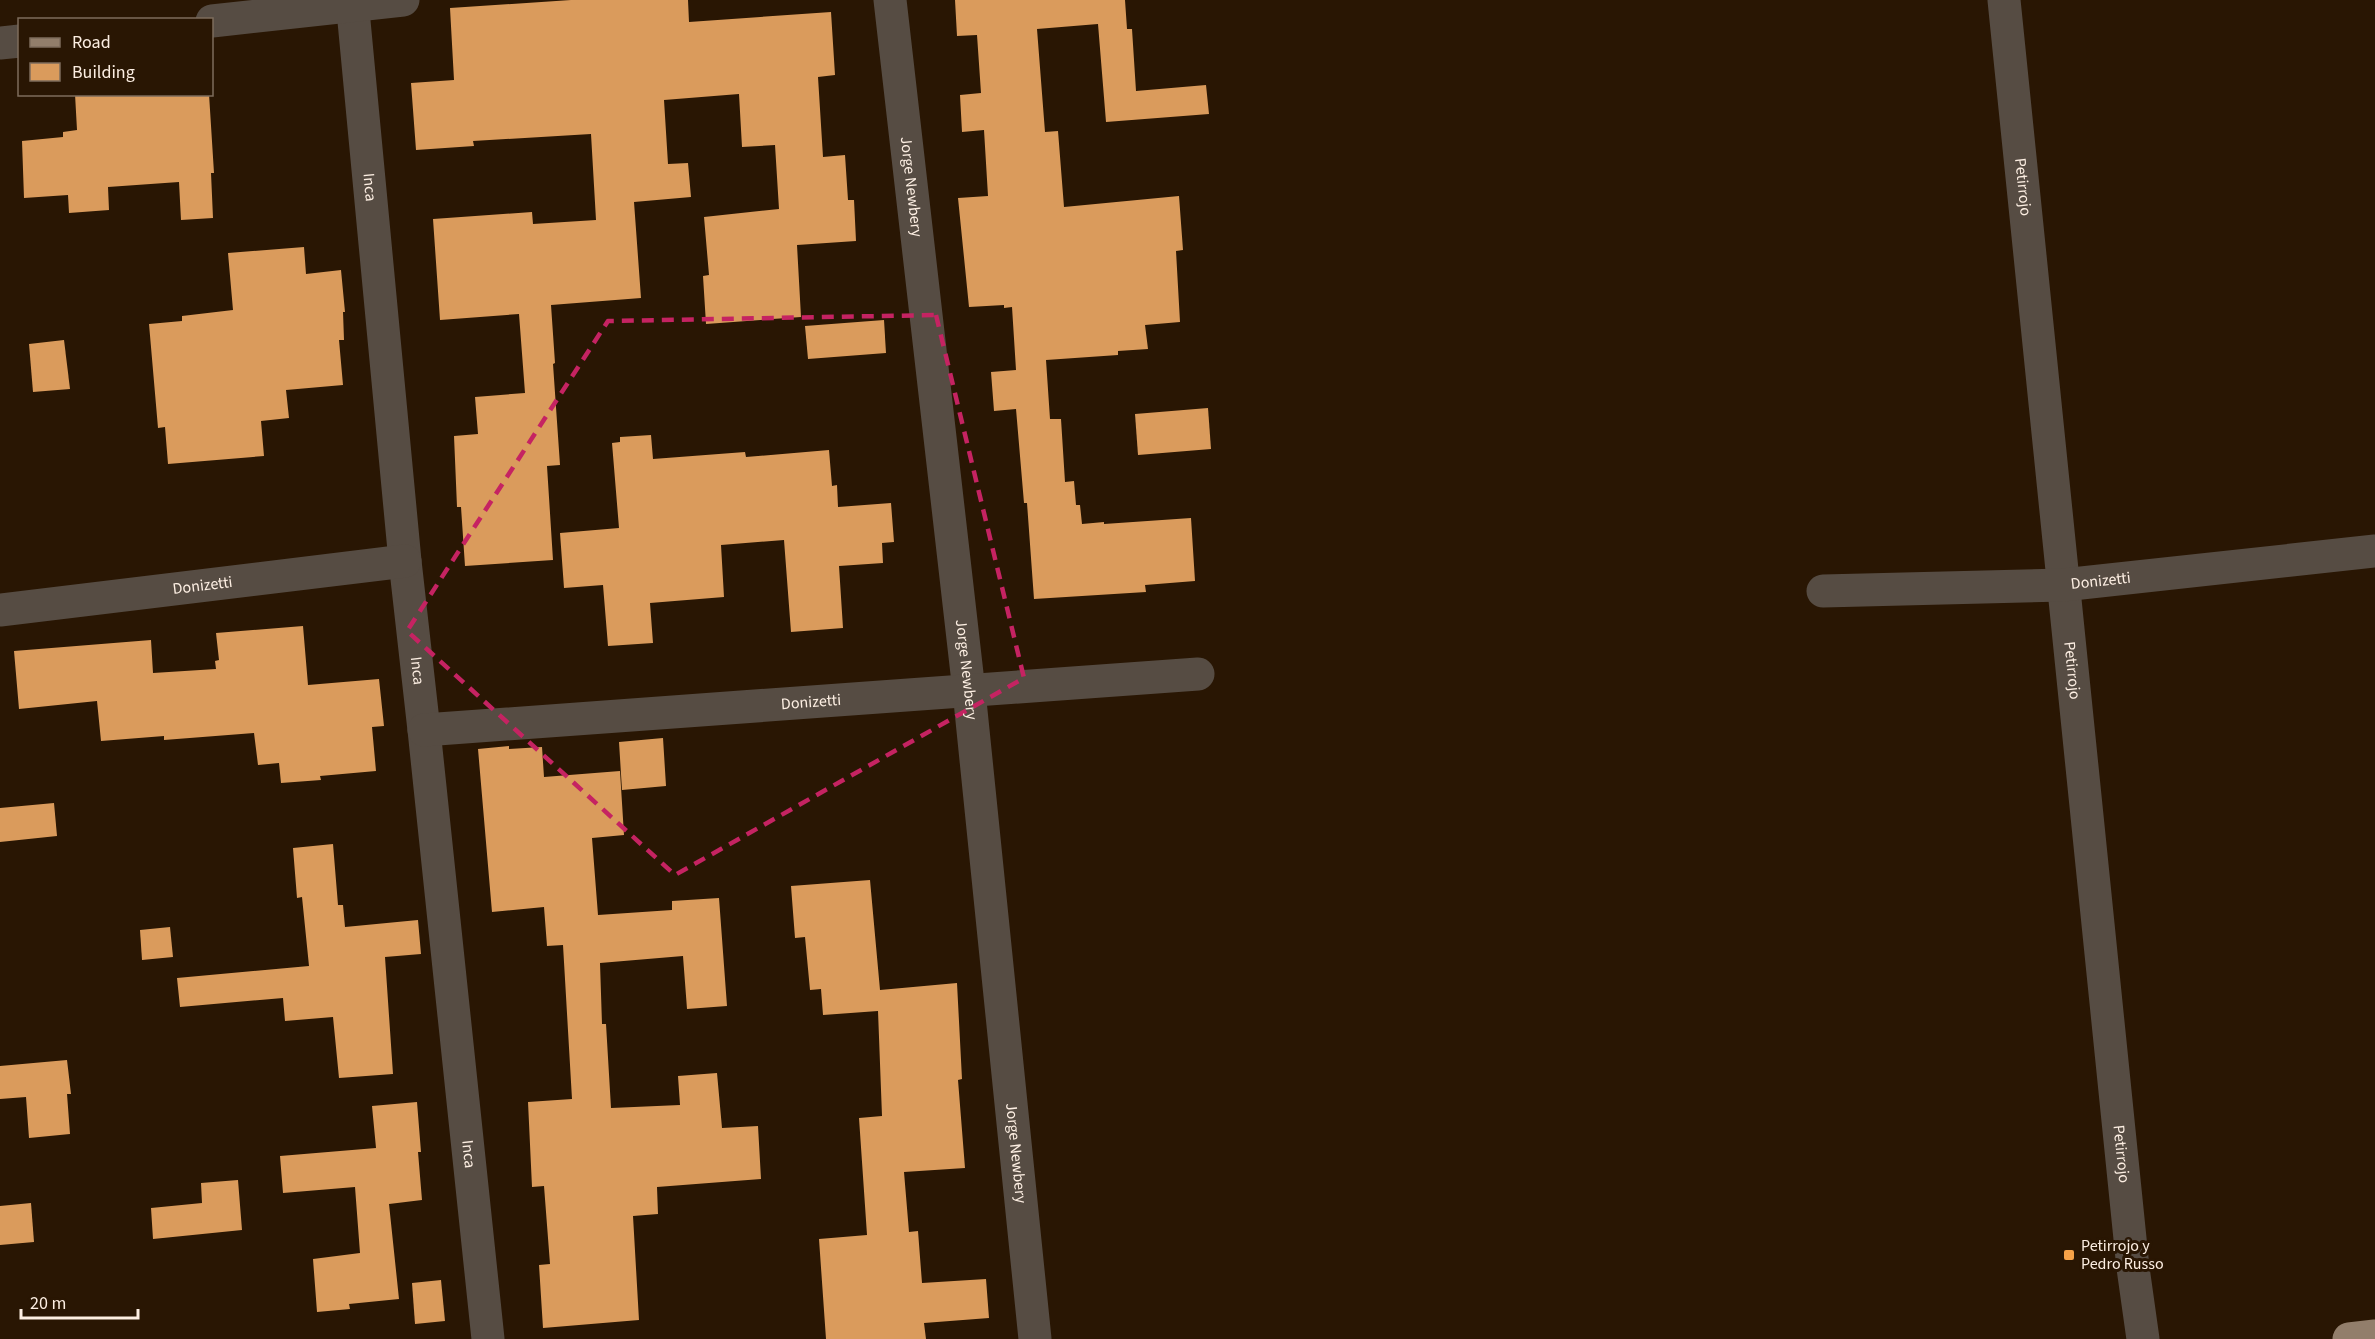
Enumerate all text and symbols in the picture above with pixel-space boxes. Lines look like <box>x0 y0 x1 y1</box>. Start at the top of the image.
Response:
legend <box>18 18 213 96</box>
text: Road <box>72 30 111 55</box>
text: Building <box>72 60 135 85</box>
street label: Jorge Newbery <box>895 135 928 239</box>
street label: Petirrojo <box>2009 157 2037 217</box>
street label: Inca <box>357 172 382 202</box>
street label: Donizetti <box>2070 567 2132 595</box>
street label: Donizetti <box>171 571 234 600</box>
street label: Jorge Newbery <box>950 618 983 721</box>
street label: Petirrojo <box>2058 641 2086 701</box>
street label: Inca <box>405 656 430 686</box>
street label: Donizetti <box>780 689 842 715</box>
street label: Jorge Newbery <box>1000 1102 1032 1205</box>
street label: Petirrojo <box>2108 1124 2135 1184</box>
street label: Inca <box>456 1139 481 1169</box>
place label: Petirrojo y Pedro Russo <box>2081 1235 2164 1275</box>
marker: Petirrojo y Pedro Russo <box>2062 1248 2076 1262</box>
scale bar <box>21 1282 138 1320</box>
text: 20 m <box>30 1291 66 1316</box>

